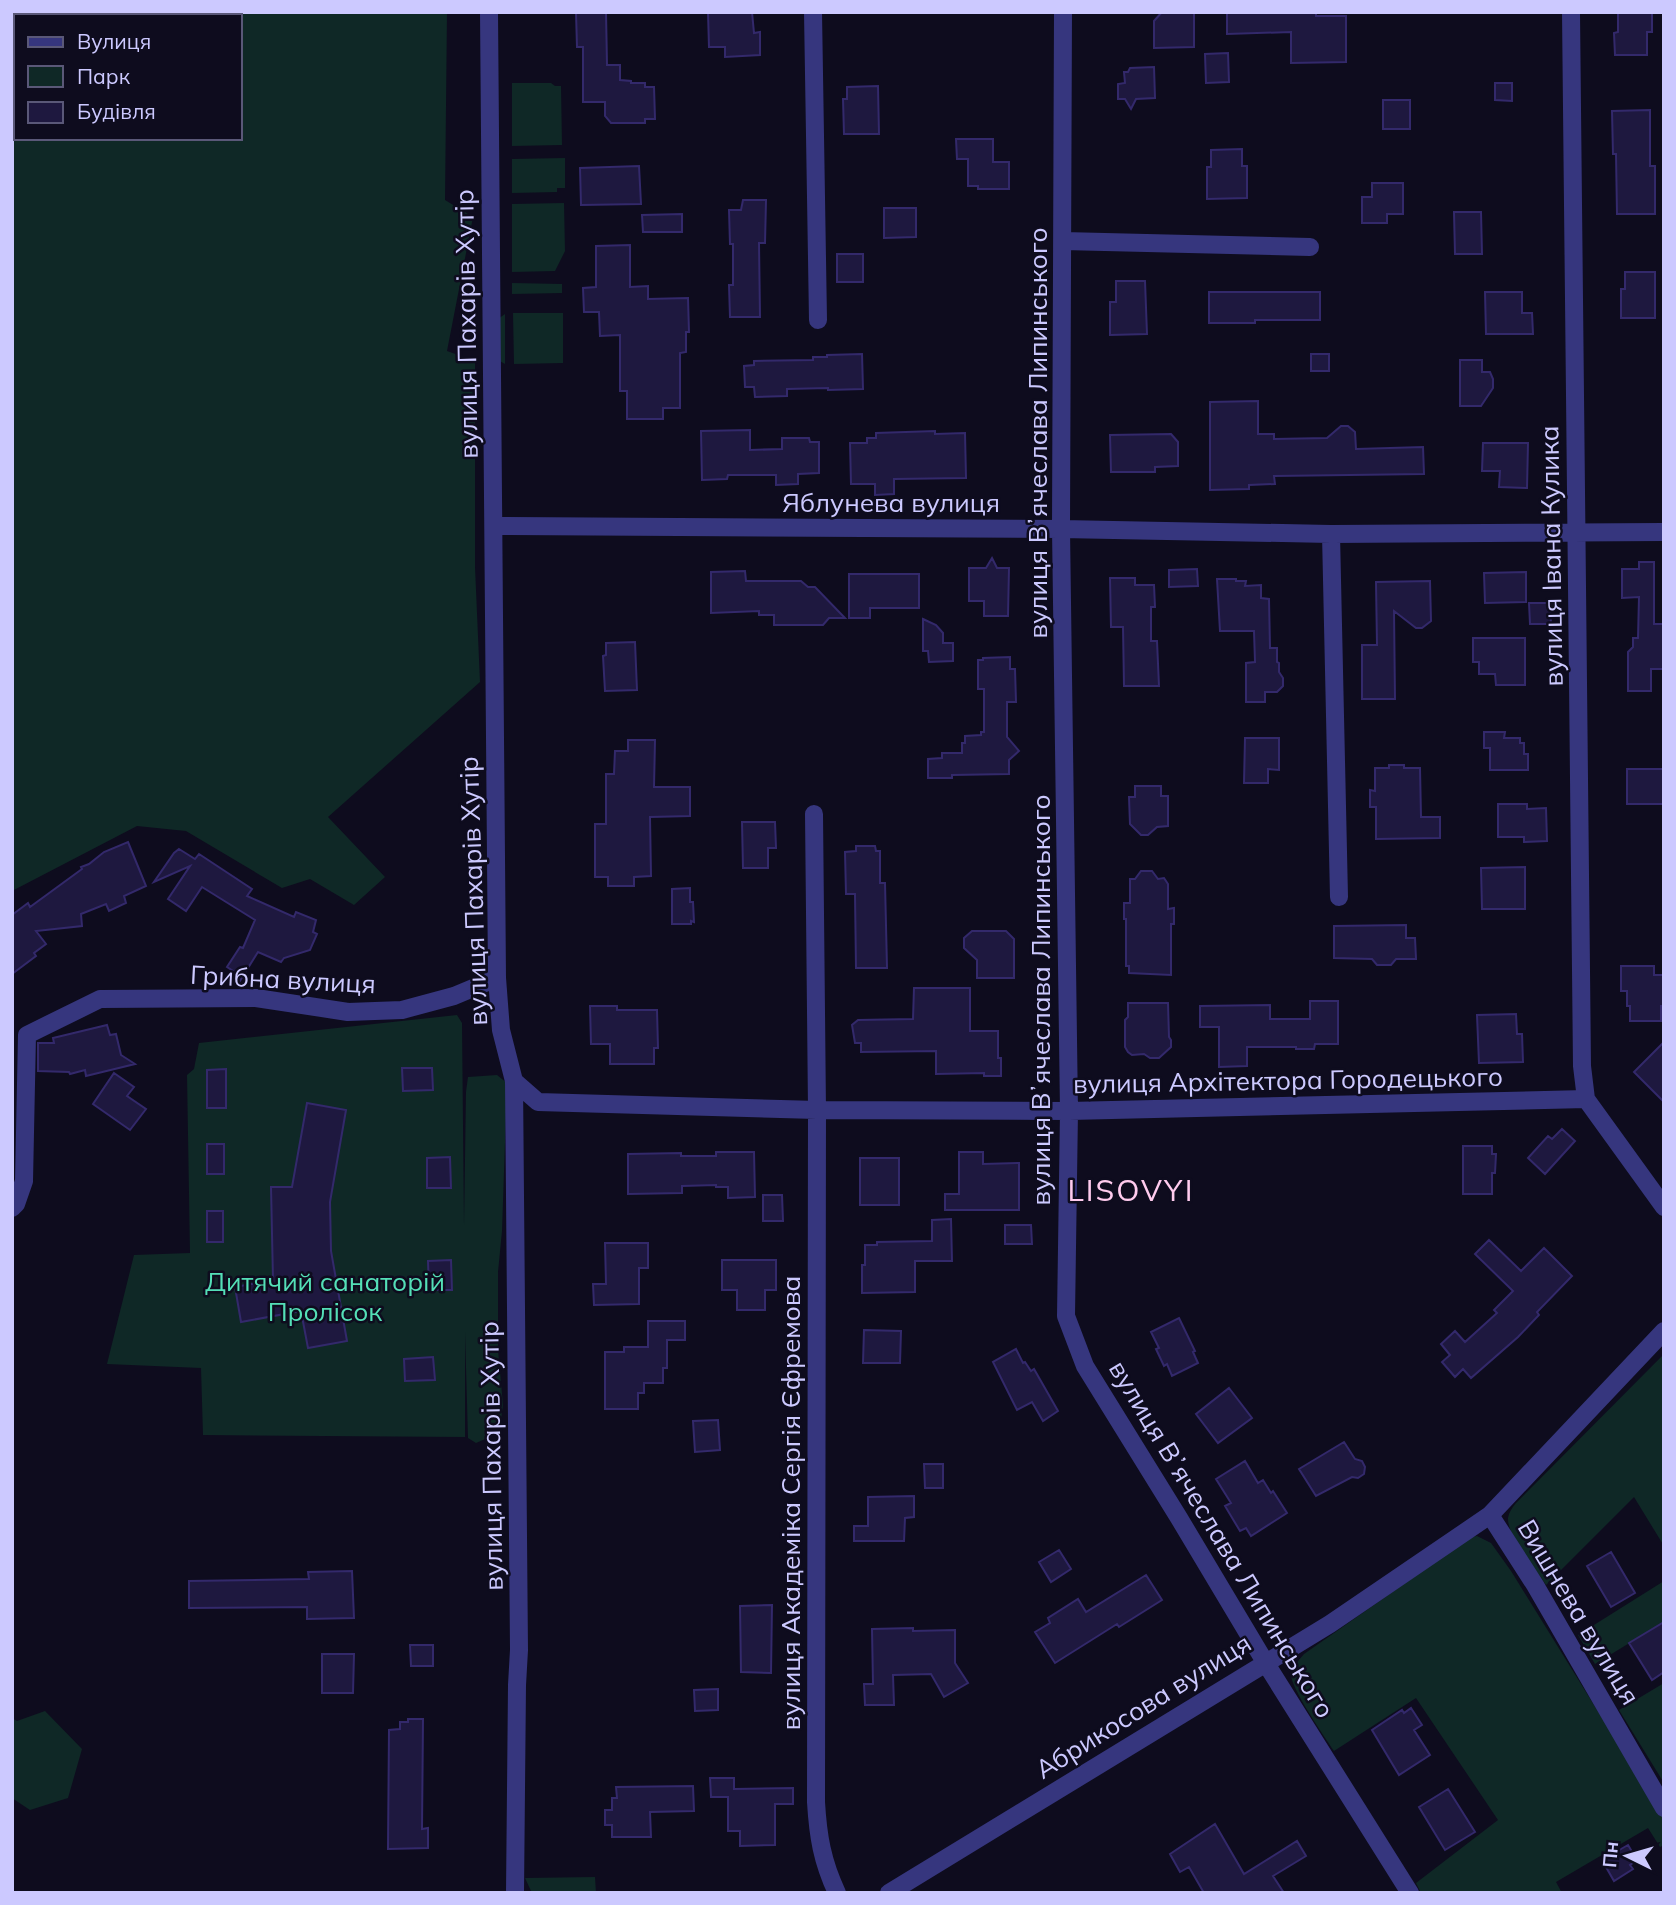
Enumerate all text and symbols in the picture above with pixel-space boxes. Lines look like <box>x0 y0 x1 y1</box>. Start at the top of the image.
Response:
legend <box>14 14 242 140</box>
text: Вулиця <box>77 28 151 54</box>
text: Парк <box>77 63 131 89</box>
text: Будівля <box>77 98 156 124</box>
street label: вулиця Пахарів Хутір <box>447 189 485 459</box>
street label: вулиця Вʼячеслава Липинського <box>1021 227 1054 639</box>
street label: вулиця Івана Кулика <box>1532 425 1570 687</box>
street label: Яблунева вулиця <box>782 486 1000 519</box>
street label: вулиця Пахарів Хутір <box>452 756 494 1026</box>
street label: вулиця Вʼячеслава Липинського <box>1024 794 1057 1206</box>
street label: Грибна вулиця <box>189 958 377 1000</box>
street label: вулиця Архітектора Городецького <box>1073 1060 1503 1100</box>
district label: LISOVYI <box>1067 1171 1195 1209</box>
park label: Дитячий санаторій Пролісок <box>205 1265 445 1328</box>
street label: вулиця Академіка Сергія Єфремова <box>774 1276 807 1730</box>
street label: вулиця Пахарів Хутір <box>472 1321 510 1591</box>
street label: вулиця Вʼячеслава Липинського <box>1102 1354 1342 1724</box>
street label: Вишнева вулиця <box>1511 1513 1647 1711</box>
street label: Абрикосова вулиця <box>1029 1626 1257 1786</box>
north arrow <box>1592 1821 1662 1891</box>
text: Пн <box>1597 1840 1623 1869</box>

